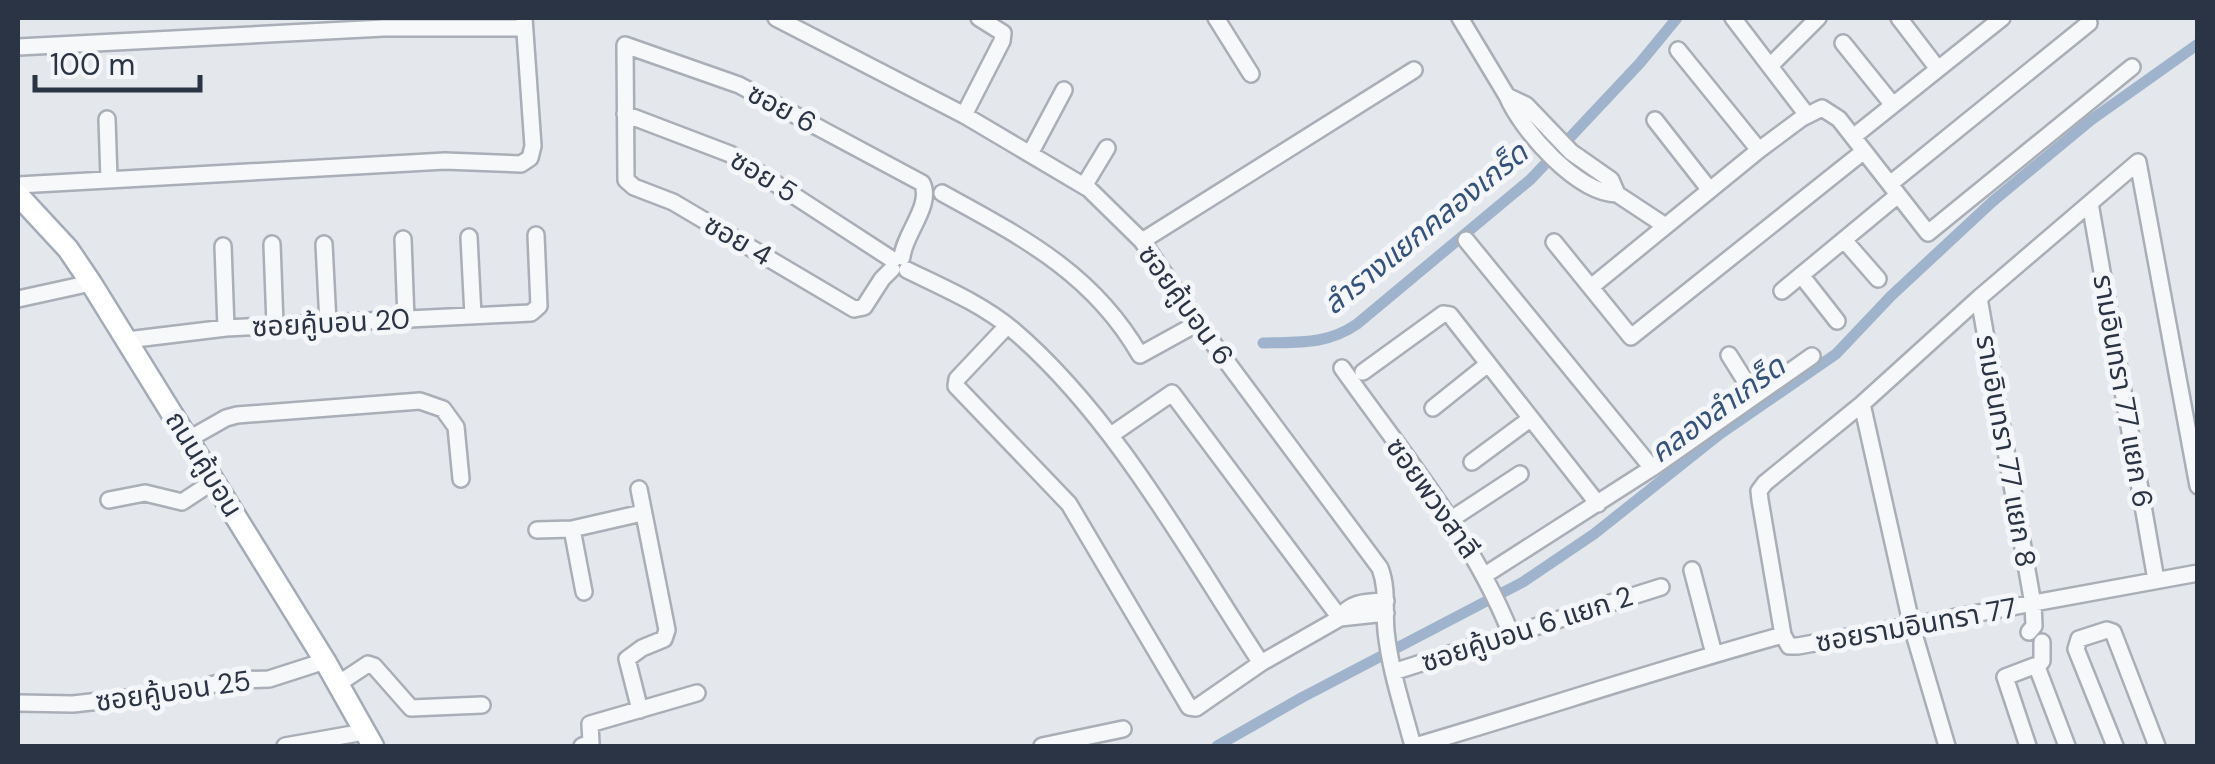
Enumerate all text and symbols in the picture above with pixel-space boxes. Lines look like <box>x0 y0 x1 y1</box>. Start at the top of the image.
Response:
scale bar <box>35 30 200 92</box>
text: 100 m <box>50 45 135 84</box>
street label: ซอย 6 <box>741 74 823 142</box>
water label: ลำรางแยกคลองเกร็ด <box>1314 132 1537 323</box>
street label: ซอย 5 <box>723 141 805 211</box>
street label: ซอย 4 <box>697 206 779 274</box>
street label: ซอยคู้บอน 6 <box>1130 237 1242 373</box>
street label: รามอินทรา 77 แยก 6 <box>2084 272 2162 510</box>
street label: ซอยคู้บอน 20 <box>251 300 411 346</box>
street label: รามอินทรา 77 แยก 8 <box>1967 332 2045 570</box>
water label: คลองลำเกร็ด <box>1642 346 1794 471</box>
street label: ถนนคู้บอน <box>157 404 251 524</box>
street label: ซอยพวงสาลี <box>1378 430 1488 566</box>
street label: ซอยคู้บอน 6 แยก 2 <box>1417 577 1637 681</box>
street label: ซอยรามอินทรา 77 <box>1813 589 2019 661</box>
street label: ซอยคู้บอน 25 <box>93 662 253 720</box>

